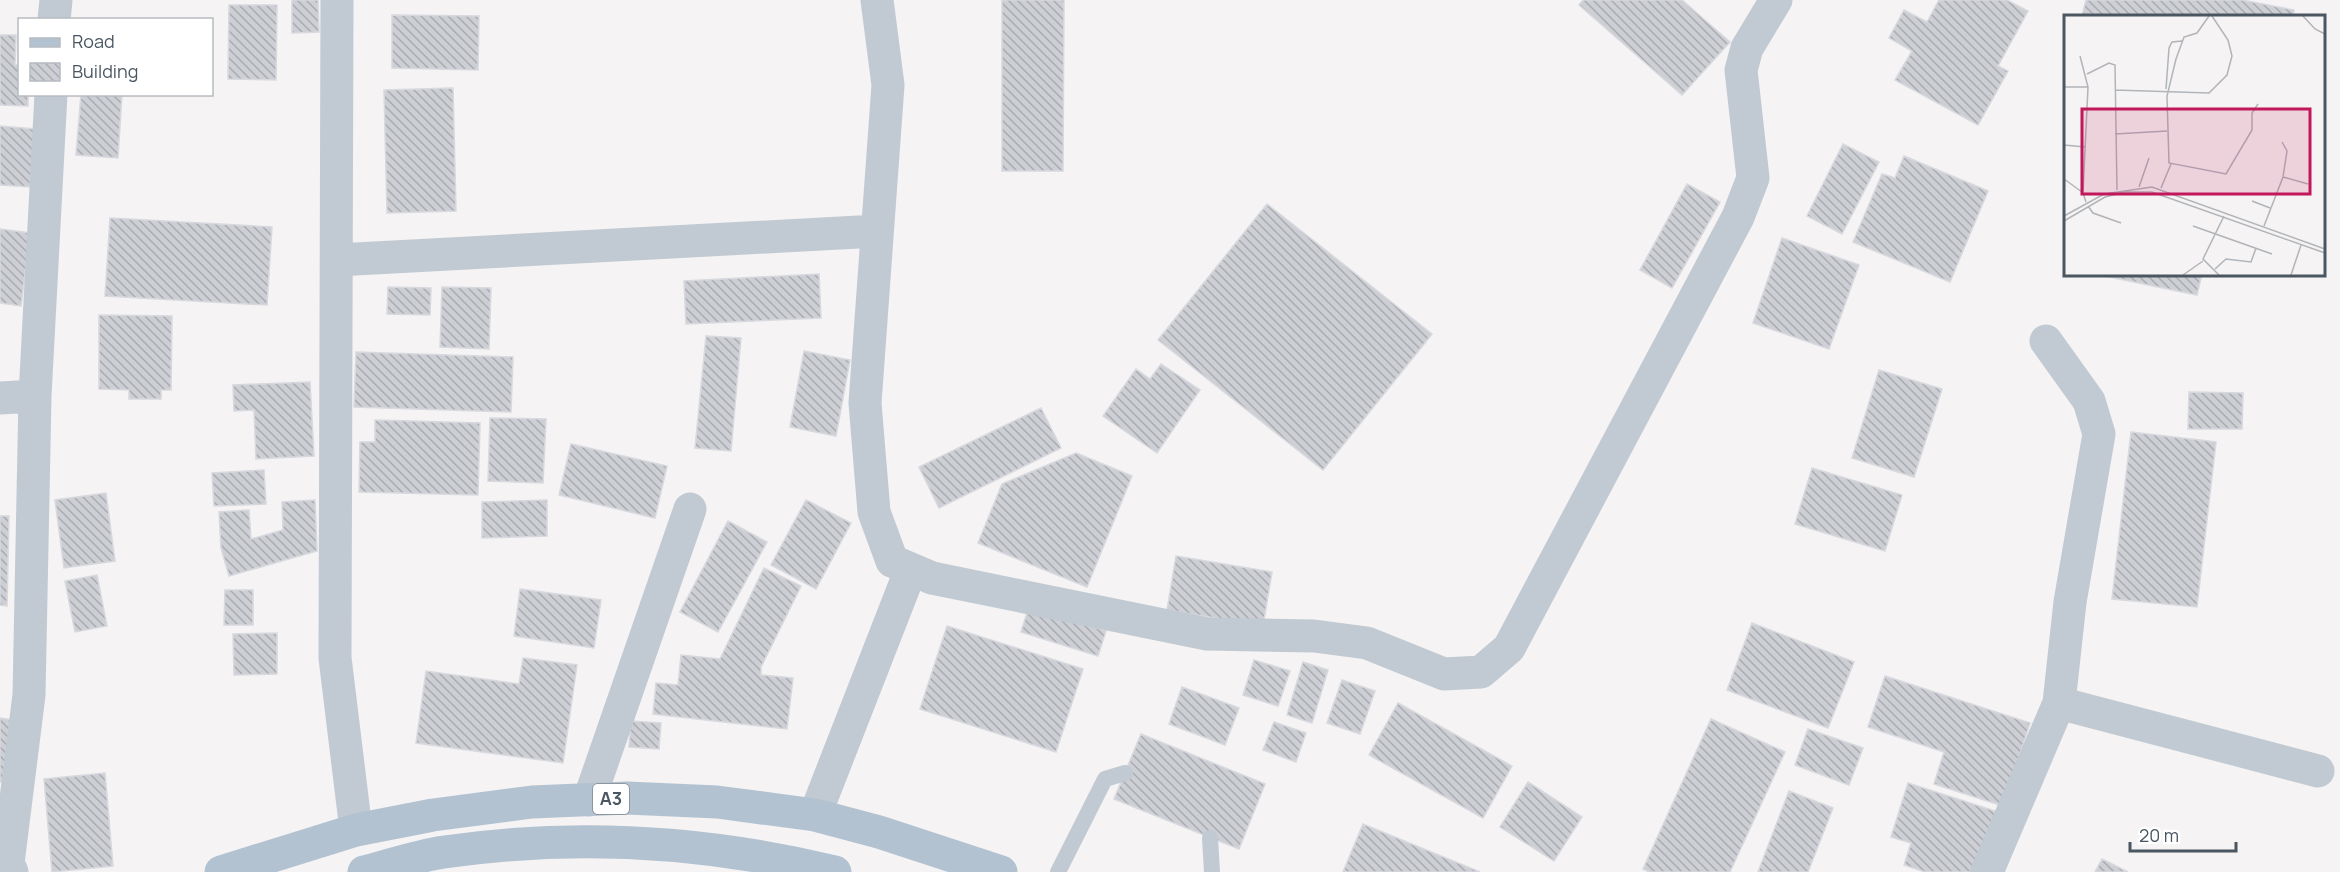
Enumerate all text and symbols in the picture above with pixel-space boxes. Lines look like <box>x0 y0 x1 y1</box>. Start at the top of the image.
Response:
inset map <box>2064 15 2325 276</box>
legend <box>18 18 213 96</box>
text: Road <box>72 29 115 53</box>
text: Building <box>72 59 138 83</box>
road number: A3 <box>593 784 629 814</box>
scale bar <box>2130 815 2236 853</box>
text: 20 m <box>2139 823 2179 847</box>

